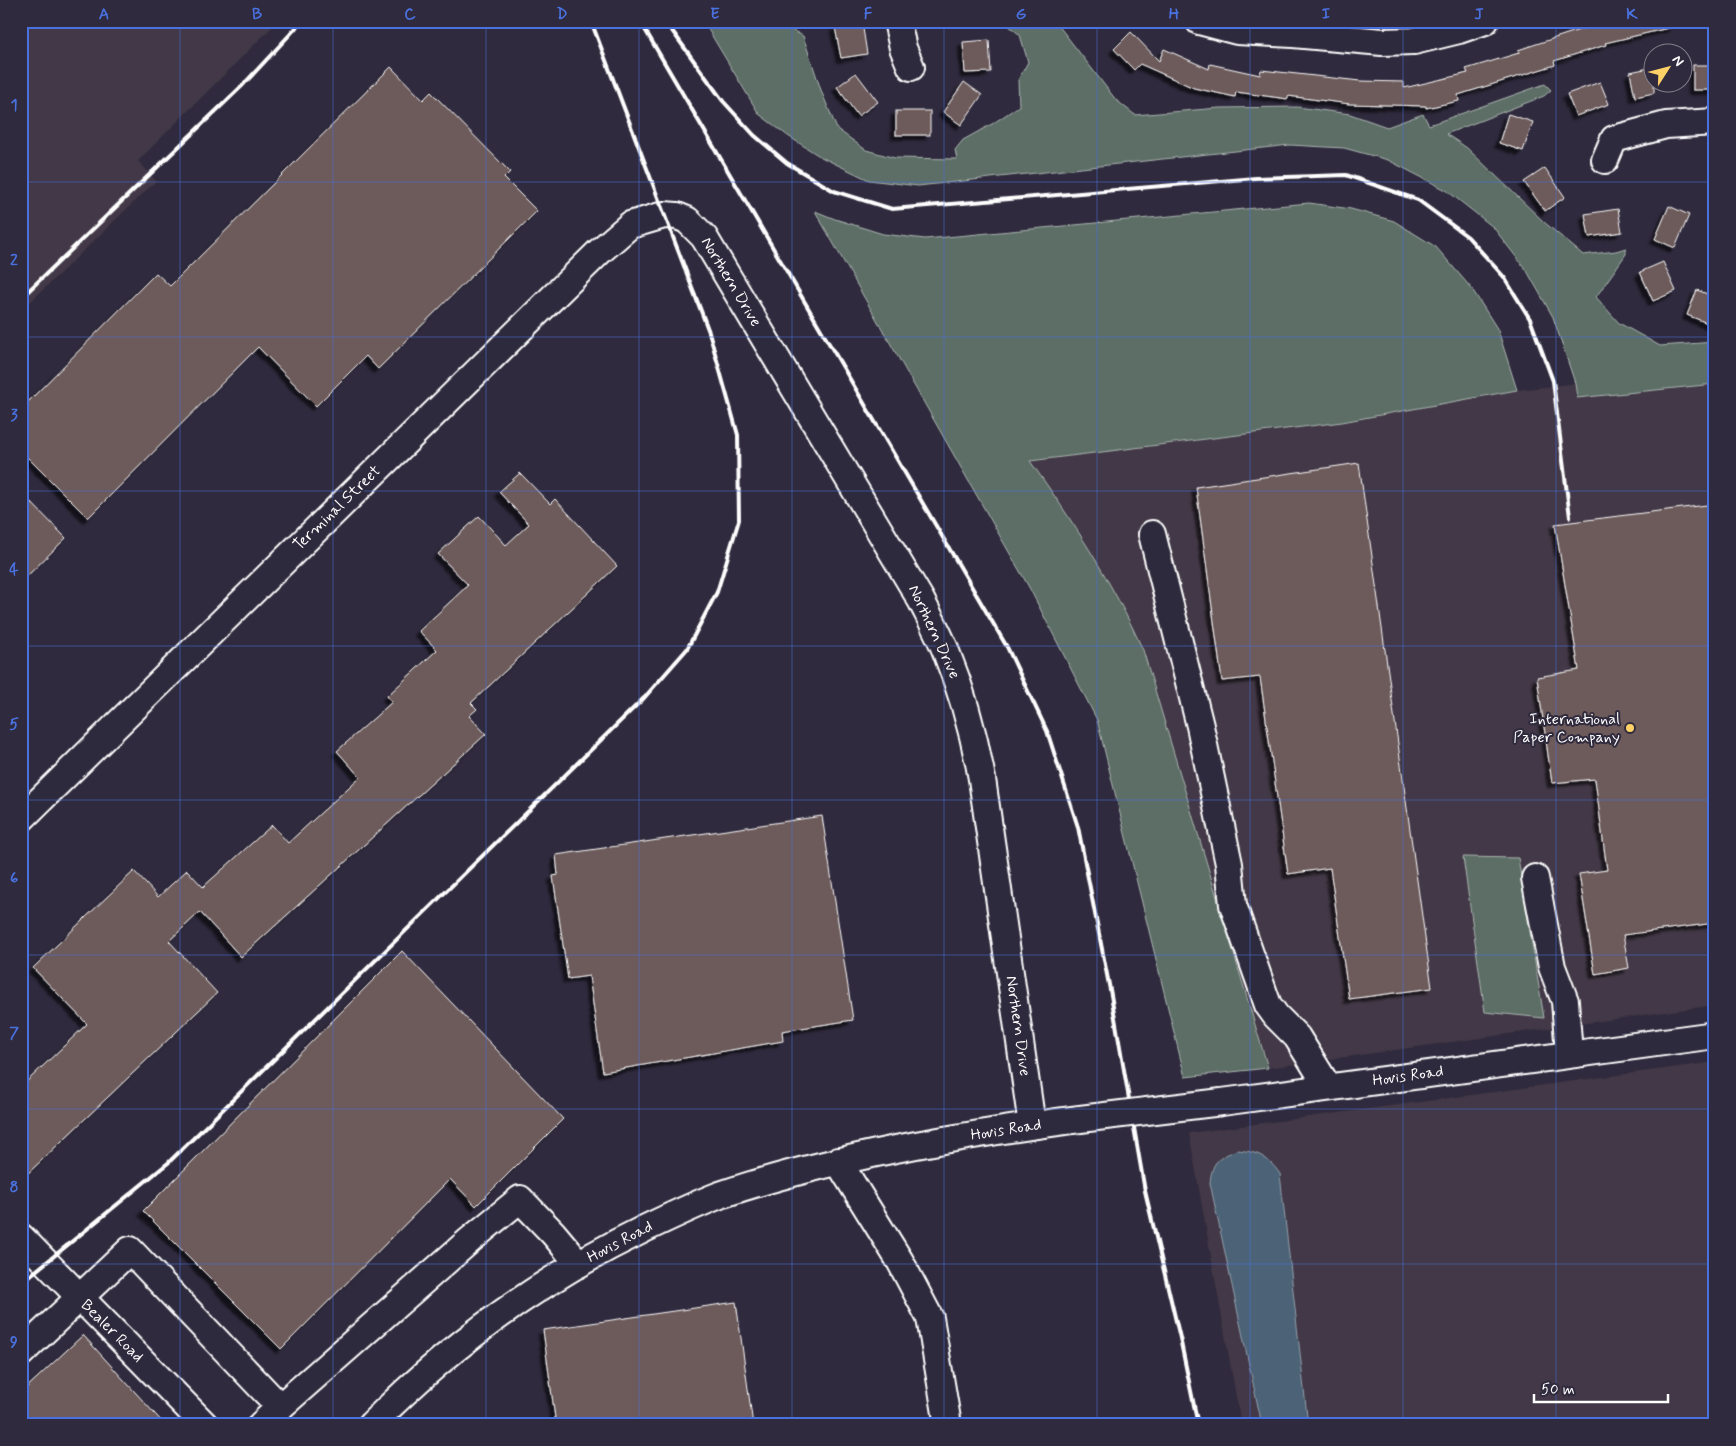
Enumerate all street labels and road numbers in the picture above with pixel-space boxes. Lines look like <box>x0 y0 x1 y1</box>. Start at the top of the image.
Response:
street label: Northern Drive <box>696 233 766 331</box>
street label: Terminal Street <box>289 460 386 555</box>
street label: Northern Drive <box>903 582 965 682</box>
street label: Northern Drive <box>1001 974 1035 1078</box>
street label: Hovis Road <box>1371 1061 1445 1091</box>
street label: Hovis Road <box>969 1114 1043 1146</box>
street label: Hovis Road <box>584 1216 656 1268</box>
street label: Bealer Road <box>76 1295 148 1367</box>

